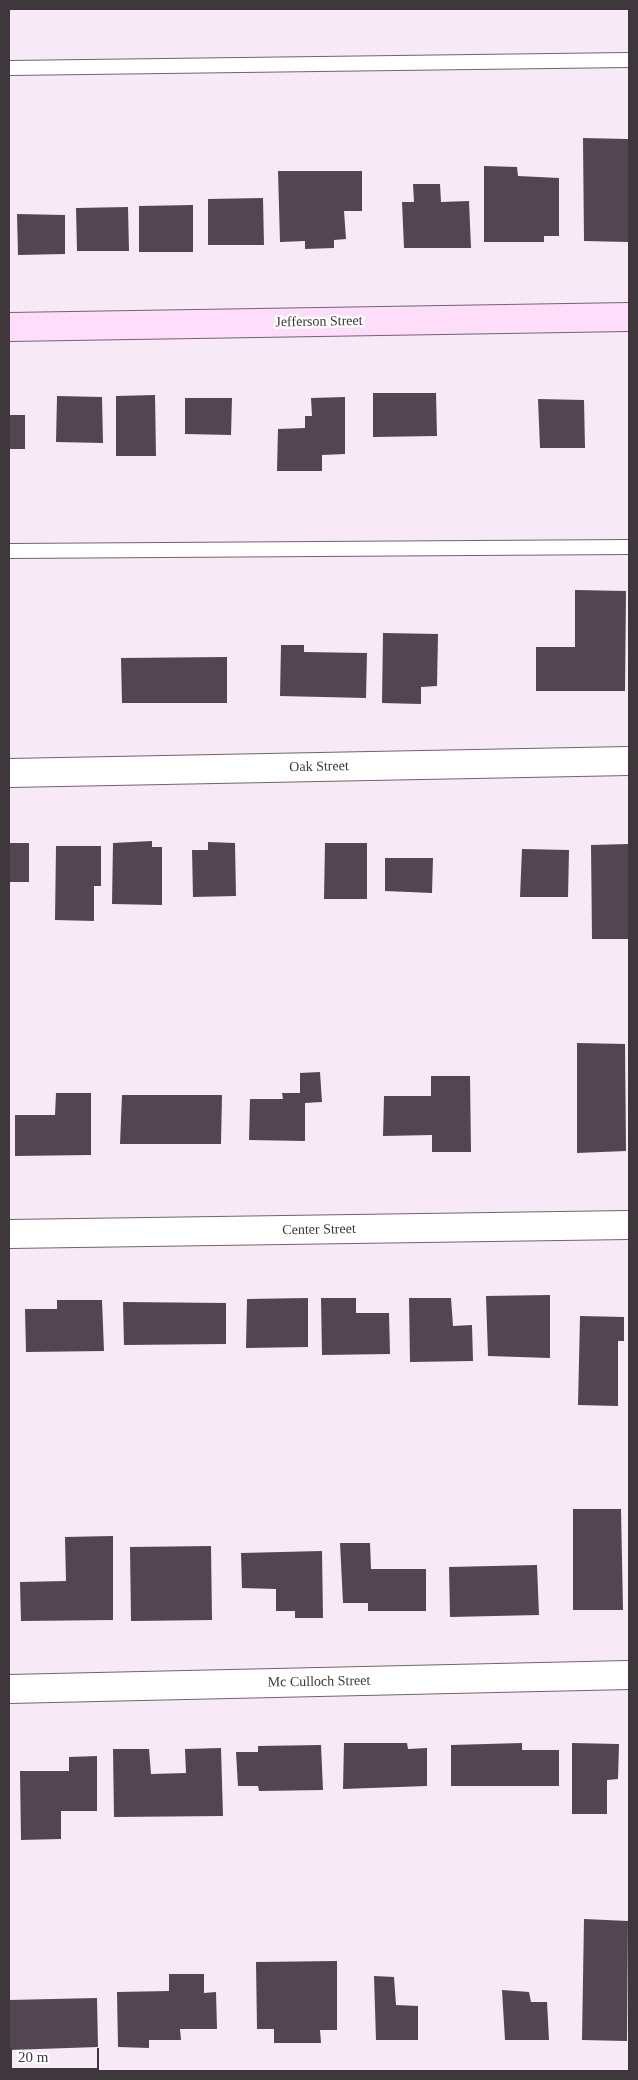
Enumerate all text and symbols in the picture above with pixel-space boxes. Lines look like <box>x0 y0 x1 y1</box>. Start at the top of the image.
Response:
street label: Jefferson Street <box>275 313 363 331</box>
street label: Oak Street <box>289 758 349 776</box>
street label: Center Street <box>282 1221 356 1239</box>
street label: Mc Culloch Street <box>268 1673 370 1691</box>
scale bar <box>12 2038 101 2070</box>
text: 20 m <box>18 2049 48 2065</box>

